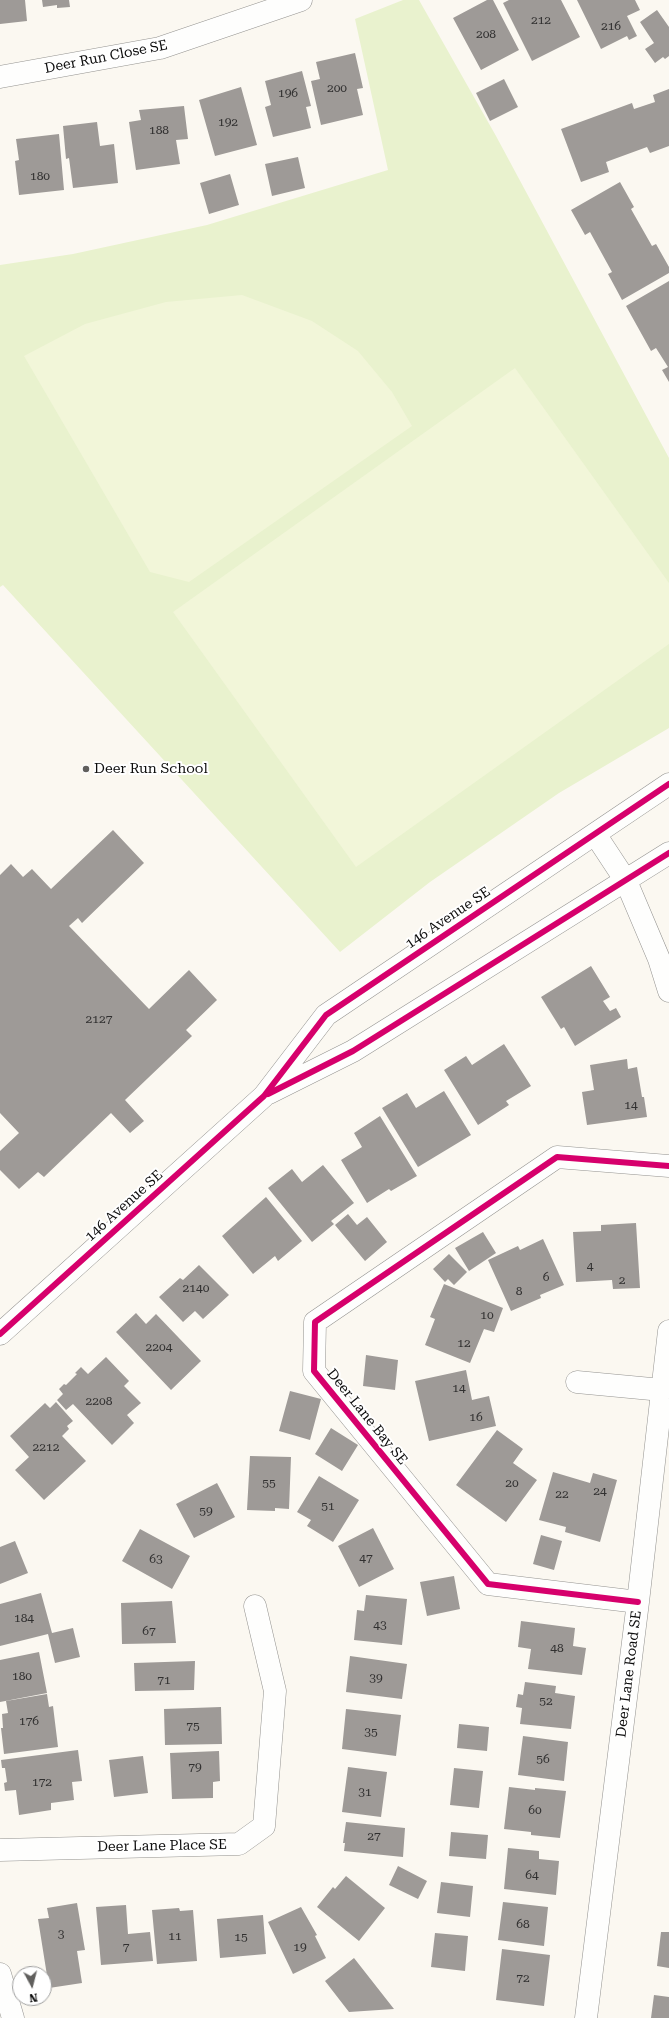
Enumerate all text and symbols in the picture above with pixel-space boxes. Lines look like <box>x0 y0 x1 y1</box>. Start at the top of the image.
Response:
house number: 212 <box>531 13 551 27</box>
house number: 216 <box>601 19 621 33</box>
house number: 208 <box>476 27 496 41</box>
street label: Deer Run Close SE <box>43 37 169 77</box>
house number: 200 <box>327 81 347 95</box>
house number: 196 <box>278 86 298 100</box>
house number: 192 <box>218 115 238 129</box>
house number: 188 <box>149 123 169 137</box>
house number: 180 <box>30 169 50 183</box>
place label: Deer Run School <box>94 761 208 777</box>
marker: Deer Run School <box>81 764 91 774</box>
street label: 146 Avenue SE <box>402 883 494 953</box>
house number: 2127 <box>86 1012 112 1026</box>
house number: 14 <box>624 1098 638 1112</box>
street label: 146 Avenue SE <box>82 1167 166 1245</box>
house number: 4 <box>587 1259 593 1273</box>
house number: 6 <box>543 1270 549 1284</box>
house number: 2 <box>619 1273 625 1287</box>
house number: 2140 <box>183 1281 209 1295</box>
house number: 8 <box>516 1284 522 1298</box>
house number: 10 <box>480 1308 494 1322</box>
house number: 12 <box>457 1336 471 1350</box>
house number: 2204 <box>146 1340 172 1354</box>
street label: Deer Lane Bay SE <box>323 1366 411 1468</box>
house number: 14 <box>452 1381 466 1395</box>
house number: 2208 <box>86 1394 112 1408</box>
house number: 16 <box>469 1410 483 1424</box>
house number: 2212 <box>33 1440 59 1454</box>
house number: 55 <box>262 1476 276 1490</box>
house number: 20 <box>505 1476 519 1490</box>
house number: 24 <box>593 1484 607 1498</box>
house number: 22 <box>555 1487 569 1501</box>
house number: 51 <box>321 1499 335 1513</box>
house number: 59 <box>199 1504 213 1518</box>
house number: 47 <box>359 1551 373 1565</box>
house number: 63 <box>149 1552 163 1566</box>
street label: Deer Lane Road SE <box>613 1609 645 1739</box>
house number: 184 <box>14 1611 34 1625</box>
house number: 43 <box>373 1618 387 1632</box>
house number: 67 <box>142 1624 156 1638</box>
house number: 48 <box>550 1641 564 1655</box>
house number: 180 <box>12 1669 32 1683</box>
house number: 39 <box>369 1671 383 1685</box>
house number: 71 <box>157 1673 171 1687</box>
house number: 52 <box>539 1694 553 1708</box>
house number: 176 <box>19 1714 39 1728</box>
house number: 75 <box>186 1719 200 1733</box>
house number: 35 <box>364 1725 378 1739</box>
house number: 56 <box>536 1752 550 1766</box>
house number: 79 <box>188 1760 202 1774</box>
house number: 172 <box>32 1775 52 1789</box>
house number: 31 <box>358 1785 372 1799</box>
house number: 60 <box>528 1803 542 1817</box>
house number: 27 <box>367 1829 381 1843</box>
street label: Deer Lane Place SE <box>97 1836 227 1856</box>
house number: 64 <box>525 1868 539 1882</box>
house number: 68 <box>516 1917 530 1931</box>
house number: 3 <box>58 1927 64 1941</box>
house number: 11 <box>168 1929 182 1943</box>
house number: 15 <box>234 1930 248 1944</box>
house number: 7 <box>123 1940 129 1954</box>
house number: 19 <box>293 1940 307 1954</box>
north arrow <box>12 1966 52 2006</box>
house number: 72 <box>516 1971 530 1985</box>
text: N <box>28 1990 38 2004</box>

